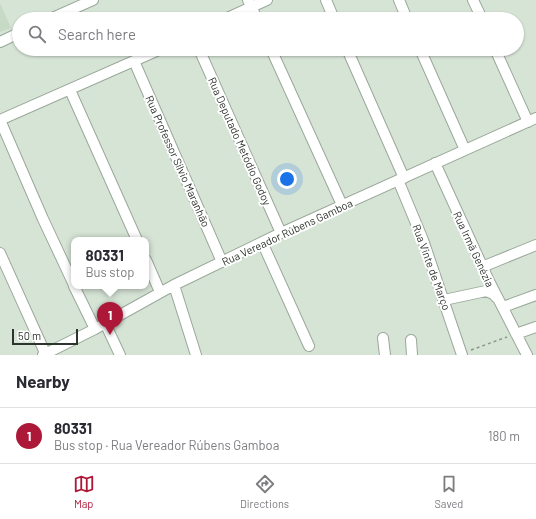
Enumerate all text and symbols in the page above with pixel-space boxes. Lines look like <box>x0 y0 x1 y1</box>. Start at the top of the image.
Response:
search box <box>12 12 524 56</box>
icon: search <box>26 23 48 45</box>
text: Search here <box>58 25 136 43</box>
street label: Rua Deputado Metódio Godoy <box>206 75 274 207</box>
street label: Rua Professor Sílvio Maranhão <box>143 93 213 229</box>
your location <box>277 169 297 189</box>
street label: Rua Vereador Rúbens Gamboa <box>220 196 354 268</box>
street label: Rua Irmã Genézia <box>451 209 497 289</box>
street label: Rua Vinte de Março <box>410 222 454 312</box>
popup <box>71 237 149 289</box>
text: 80331 <box>86 246 124 264</box>
text: Bus stop <box>86 264 134 280</box>
pin: 1 <box>97 302 123 335</box>
scale bar <box>12 327 78 346</box>
text: 50 m <box>18 329 41 342</box>
text: Nearby <box>16 371 70 391</box>
text: 80331 <box>54 419 92 437</box>
text: 1 <box>27 428 31 444</box>
text: 180 m <box>488 428 520 444</box>
text: Bus stop · Rua Vereador Rúbens Gamboa <box>54 437 279 453</box>
tab: Map <box>73 473 95 510</box>
tab: Directions <box>240 473 289 510</box>
tab: Saved <box>434 473 463 510</box>

